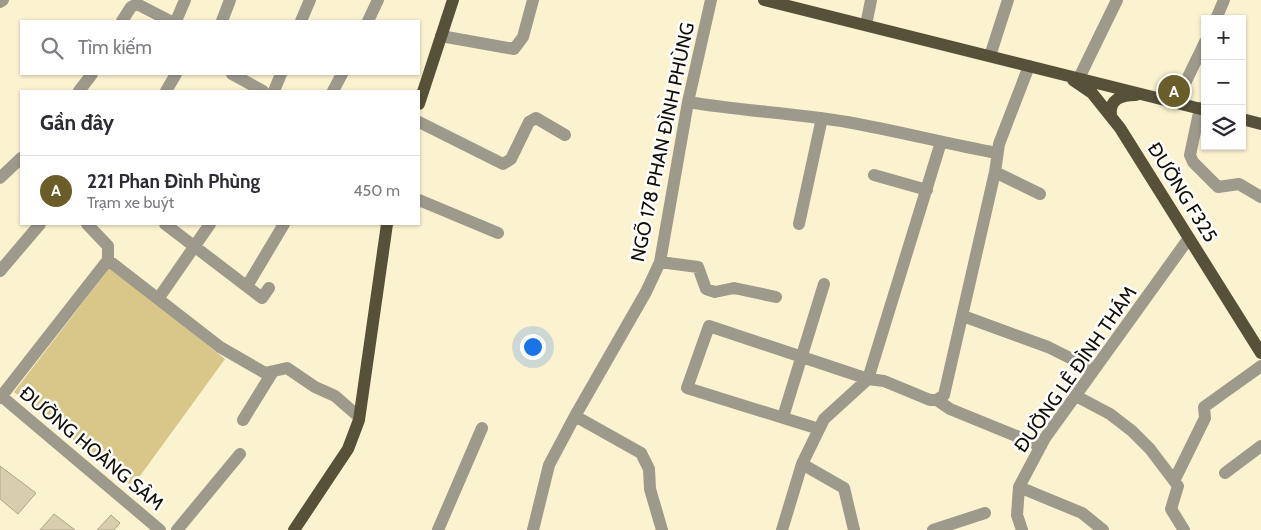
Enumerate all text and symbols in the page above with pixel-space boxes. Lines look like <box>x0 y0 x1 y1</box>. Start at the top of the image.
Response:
map controls <box>1201 15 1246 150</box>
button: + <box>1201 15 1246 60</box>
search box <box>20 20 420 75</box>
street label: NGÕ 178 PHAN ĐÌNH PHÙNG <box>625 20 699 264</box>
icon: search <box>38 34 66 62</box>
text: Tìm kiếm <box>78 36 152 59</box>
button: − <box>1201 60 1246 105</box>
pin: A <box>1158 72 1190 110</box>
button: layers <box>1201 105 1246 150</box>
text: Gần đây <box>40 110 114 135</box>
street label: ĐƯỜNG F325 <box>1143 138 1222 246</box>
text: 221 Phan Đình Phùng <box>87 170 260 193</box>
text: A <box>51 181 61 200</box>
text: 450 m <box>353 181 400 200</box>
text: Trạm xe buýt <box>87 193 174 212</box>
street label: ĐƯỜNG LÊ ĐÌNH THÁM <box>1009 281 1141 457</box>
your location <box>520 334 546 360</box>
street label: ĐƯỜNG HOÀNG SÂM <box>15 381 169 515</box>

